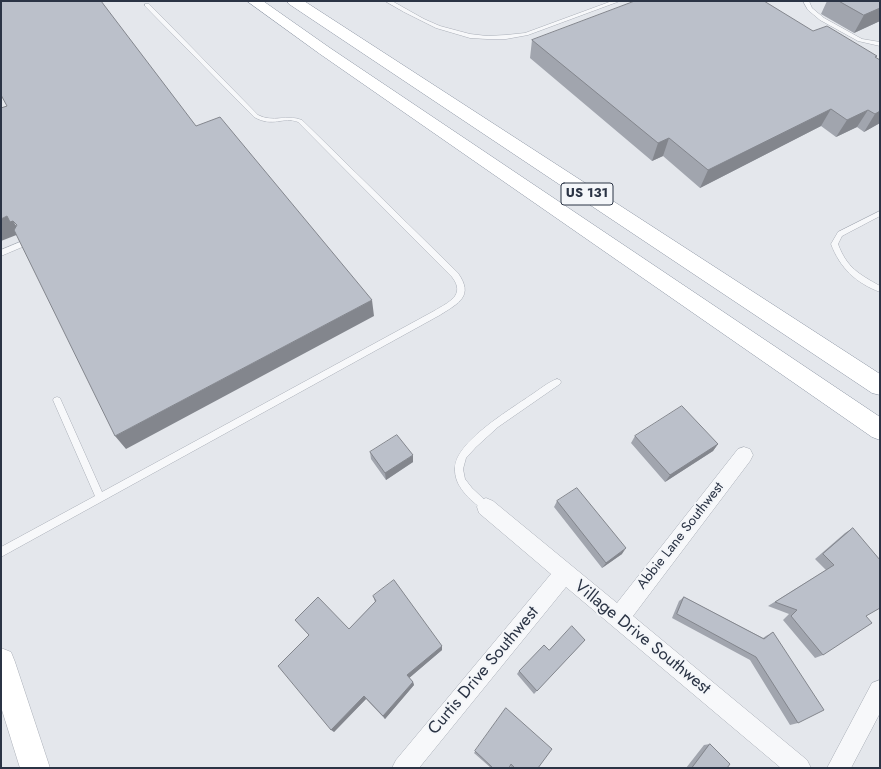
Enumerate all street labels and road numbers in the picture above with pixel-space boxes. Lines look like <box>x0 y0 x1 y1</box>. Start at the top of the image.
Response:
road number: US 131 <box>561 183 613 205</box>
street label: Abbie Lane Southwest <box>634 479 728 593</box>
street label: Village Drive Southwest <box>570 577 714 699</box>
street label: Curtis Drive Southwest <box>424 603 544 739</box>

